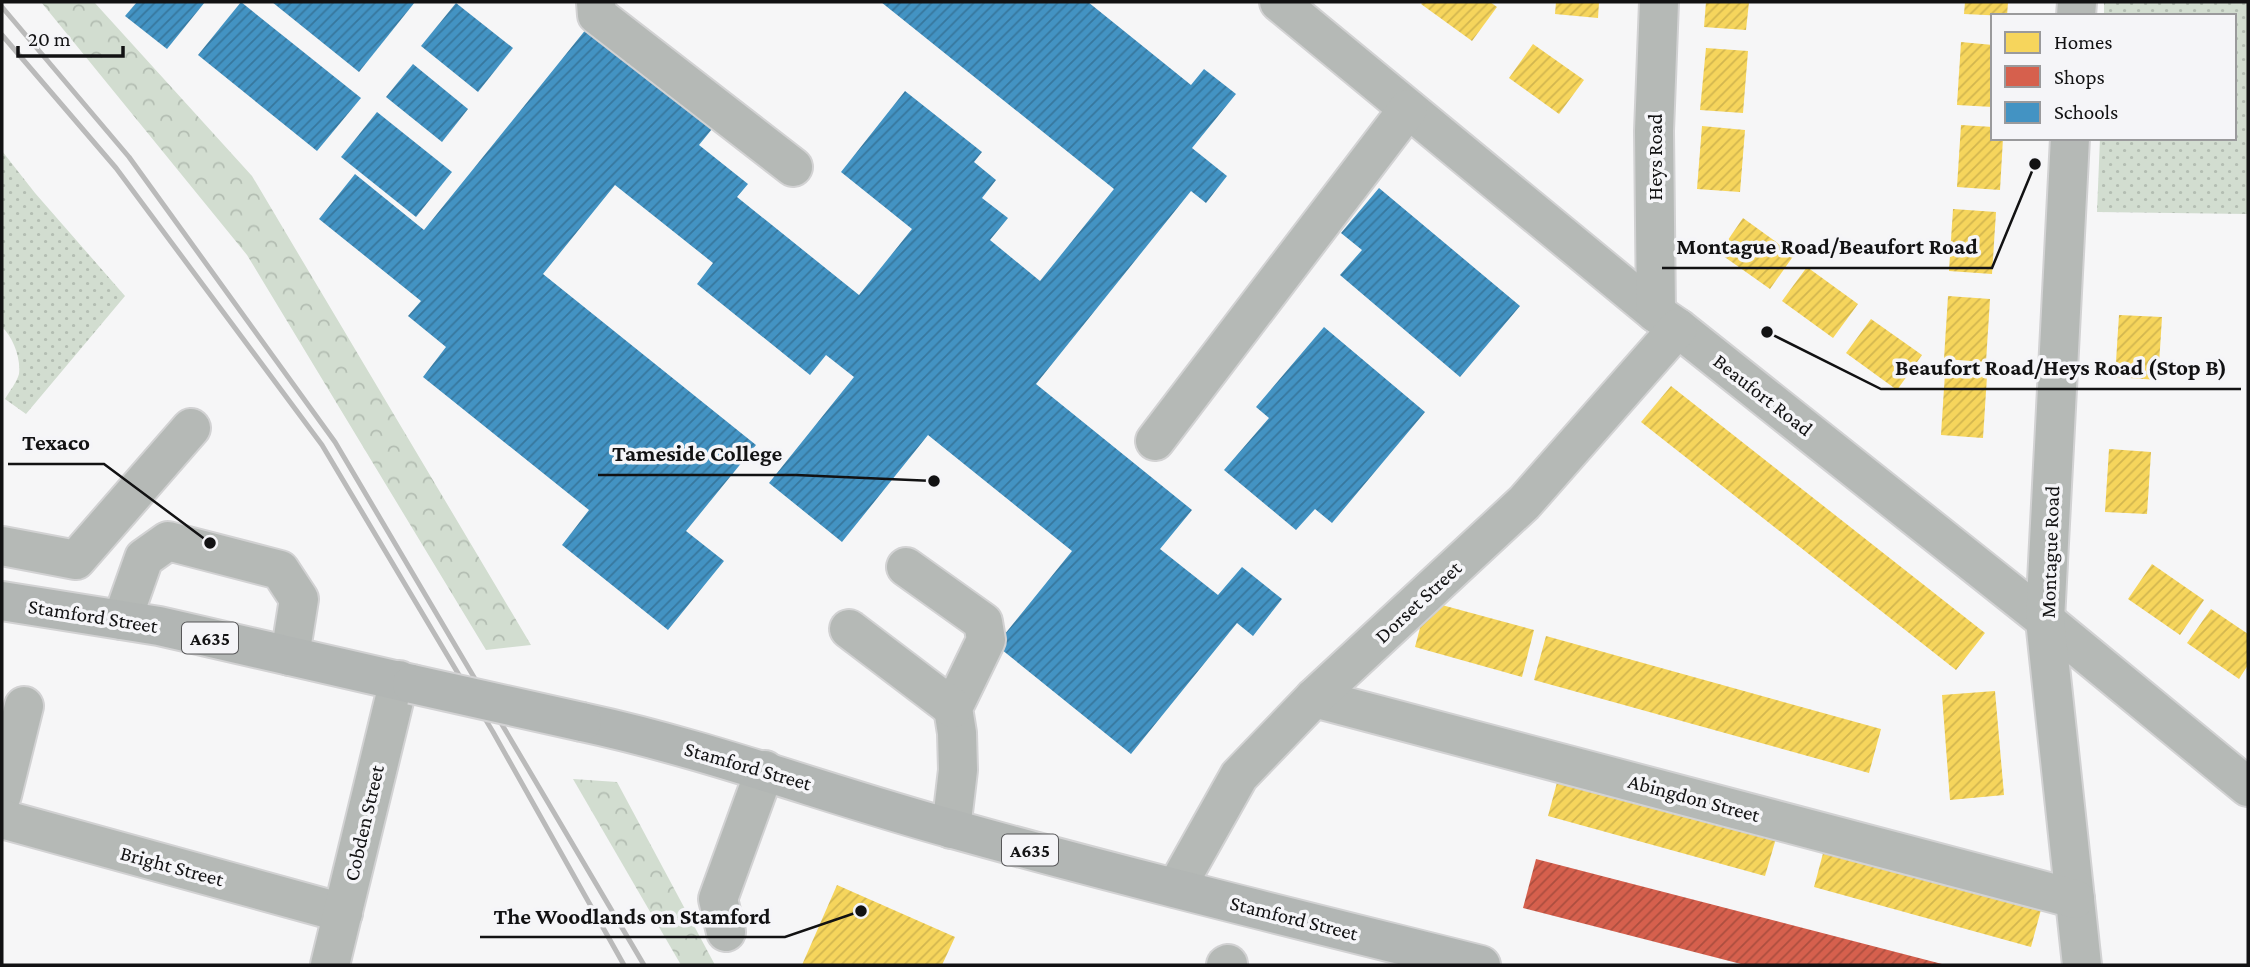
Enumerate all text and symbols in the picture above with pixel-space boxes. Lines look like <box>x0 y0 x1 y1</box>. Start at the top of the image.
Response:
scale bar <box>18 14 122 58</box>
legend <box>1991 14 2236 140</box>
text: 20 m <box>28 27 71 51</box>
text: Homes <box>2054 30 2113 54</box>
text: Shops <box>2054 65 2105 89</box>
text: Schools <box>2054 100 2118 124</box>
street label: Heys Road <box>1643 113 1667 201</box>
callout: Montague Road/Beaufort Road <box>1662 224 1992 268</box>
text: Montague Road/Beaufort Road <box>1676 233 1978 259</box>
callout: Beaufort Road/Heys Road (Stop B) <box>1881 345 2241 389</box>
street label: Beaufort Road <box>1709 349 1817 441</box>
text: Beaufort Road/Heys Road (Stop B) <box>1895 354 2227 381</box>
callout: Texaco <box>8 420 104 464</box>
text: Texaco <box>22 429 90 455</box>
callout: Tameside College <box>598 431 796 475</box>
text: Tameside College <box>612 440 782 466</box>
street label: Montague Road <box>2036 485 2064 619</box>
street label: Dorset Street <box>1370 555 1467 648</box>
street label: Stamford Street <box>26 594 161 638</box>
road number: A635 <box>182 622 238 653</box>
street label: Stamford Street <box>682 736 815 796</box>
street label: Cobden Street <box>339 762 389 883</box>
street label: Abingdon Street <box>1626 769 1763 827</box>
road number: A635 <box>1002 834 1058 866</box>
street label: Bright Street <box>118 841 227 892</box>
street label: Stamford Street <box>1228 891 1361 946</box>
callout: The Woodlands on Stamford <box>480 893 785 937</box>
text: The Woodlands on Stamford <box>493 903 771 929</box>

